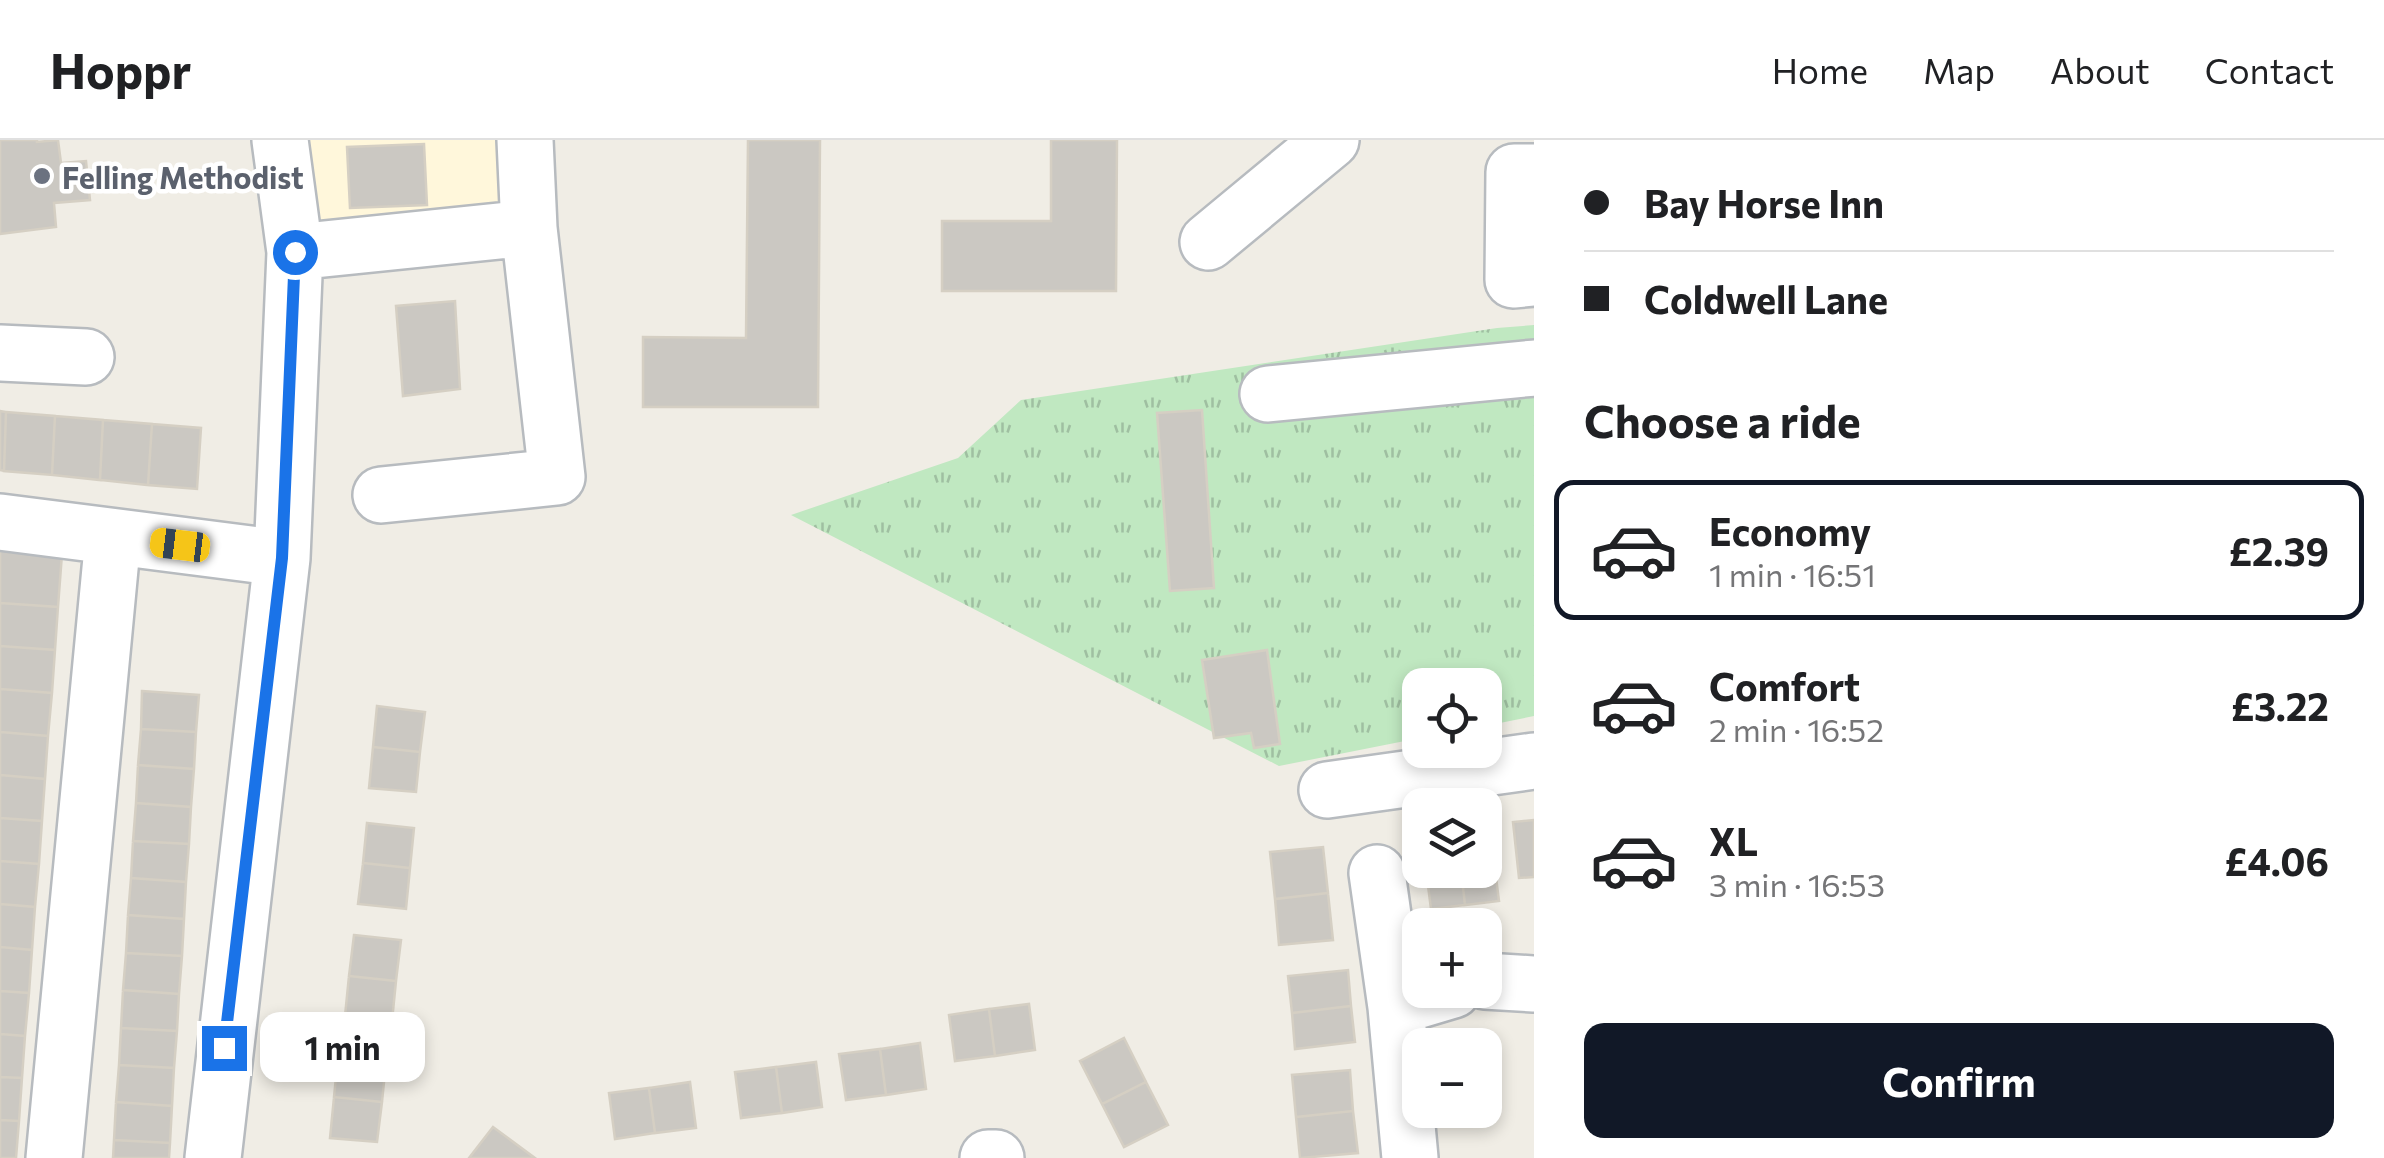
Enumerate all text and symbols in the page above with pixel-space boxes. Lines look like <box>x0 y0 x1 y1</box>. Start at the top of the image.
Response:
text: Hoppr <box>50 40 191 99</box>
text: Home <box>1772 48 1868 91</box>
text: Map <box>1923 48 1995 91</box>
text: About <box>2050 48 2150 91</box>
text: Contact <box>2205 48 2334 91</box>
place label: Felling Methodist <box>62 158 304 195</box>
marker: Felling Methodist <box>31 165 53 187</box>
text: Bay Horse Inn <box>1644 179 1884 226</box>
route start <box>273 230 318 275</box>
text: Coldwell Lane <box>1644 275 1888 322</box>
text: Choose a ride <box>1584 392 1861 447</box>
icon: car <box>1589 505 1679 595</box>
text: Economy <box>1709 507 1871 554</box>
car <box>148 526 212 564</box>
text: £2.39 <box>2229 527 2329 574</box>
text: 1 min · 16:51 <box>1709 554 1876 594</box>
icon: car <box>1589 660 1679 750</box>
text: Comfort <box>1709 662 1860 709</box>
map controls <box>1402 668 1502 1128</box>
button: locate <box>1402 668 1502 768</box>
text: £3.22 <box>2231 682 2329 729</box>
text: 2 min · 16:52 <box>1709 709 1884 749</box>
button: layers <box>1402 788 1502 888</box>
icon: car <box>1589 815 1679 905</box>
text: XL <box>1709 817 1758 864</box>
text: £4.06 <box>2225 837 2329 884</box>
text: 3 min · 16:53 <box>1709 864 1885 904</box>
button: + <box>1402 908 1502 1008</box>
callout: 1 min <box>259 1013 424 1083</box>
button: Confirm <box>1584 1023 2334 1138</box>
route end <box>202 1026 247 1071</box>
text: 1 min <box>305 1027 380 1067</box>
button: − <box>1402 1028 1502 1128</box>

